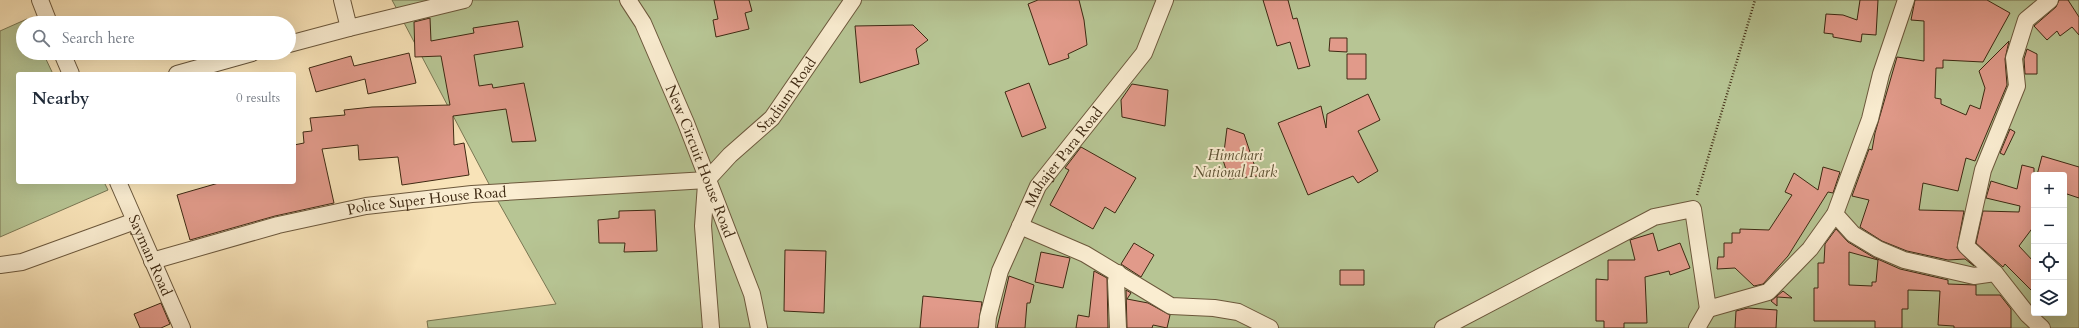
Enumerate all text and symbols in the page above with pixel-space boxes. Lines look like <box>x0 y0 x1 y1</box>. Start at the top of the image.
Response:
search box <box>16 16 296 60</box>
icon: search <box>30 27 52 49</box>
text: Search here <box>62 28 135 48</box>
street label: Stadium Road <box>752 53 821 137</box>
street label: New Circuit House Road <box>661 82 739 240</box>
text: Nearby <box>32 87 89 110</box>
text: 0 results <box>236 89 280 107</box>
street label: Mahajer Para Road <box>1020 103 1107 210</box>
park label: Himchari National Park <box>1193 145 1278 182</box>
map controls <box>2031 172 2067 316</box>
button: + <box>2031 172 2067 208</box>
street label: Police Super House Road <box>345 182 507 220</box>
button: − <box>2031 208 2067 244</box>
street label: Sayman Road <box>124 212 177 299</box>
button: locate <box>2031 244 2067 280</box>
button: layers <box>2031 280 2067 316</box>

